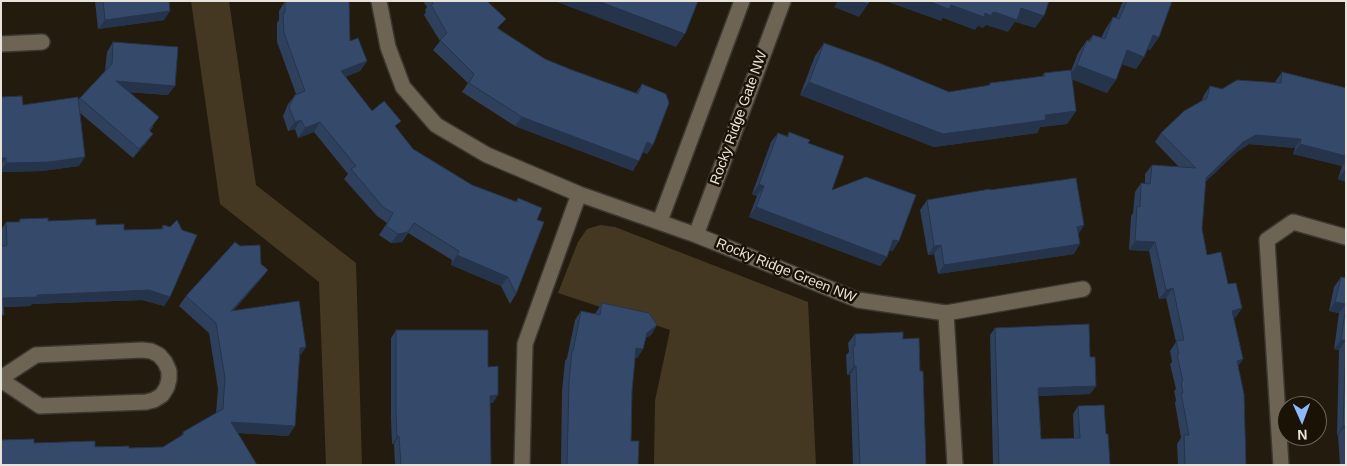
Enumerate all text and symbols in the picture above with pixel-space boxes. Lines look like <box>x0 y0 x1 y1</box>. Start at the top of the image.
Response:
street label: Rocky Ridge Gate NW <box>707 49 771 187</box>
street label: Rocky Ridge Green NW <box>714 235 858 307</box>
north arrow <box>1277 396 1327 446</box>
text: N <box>1297 427 1308 443</box>

